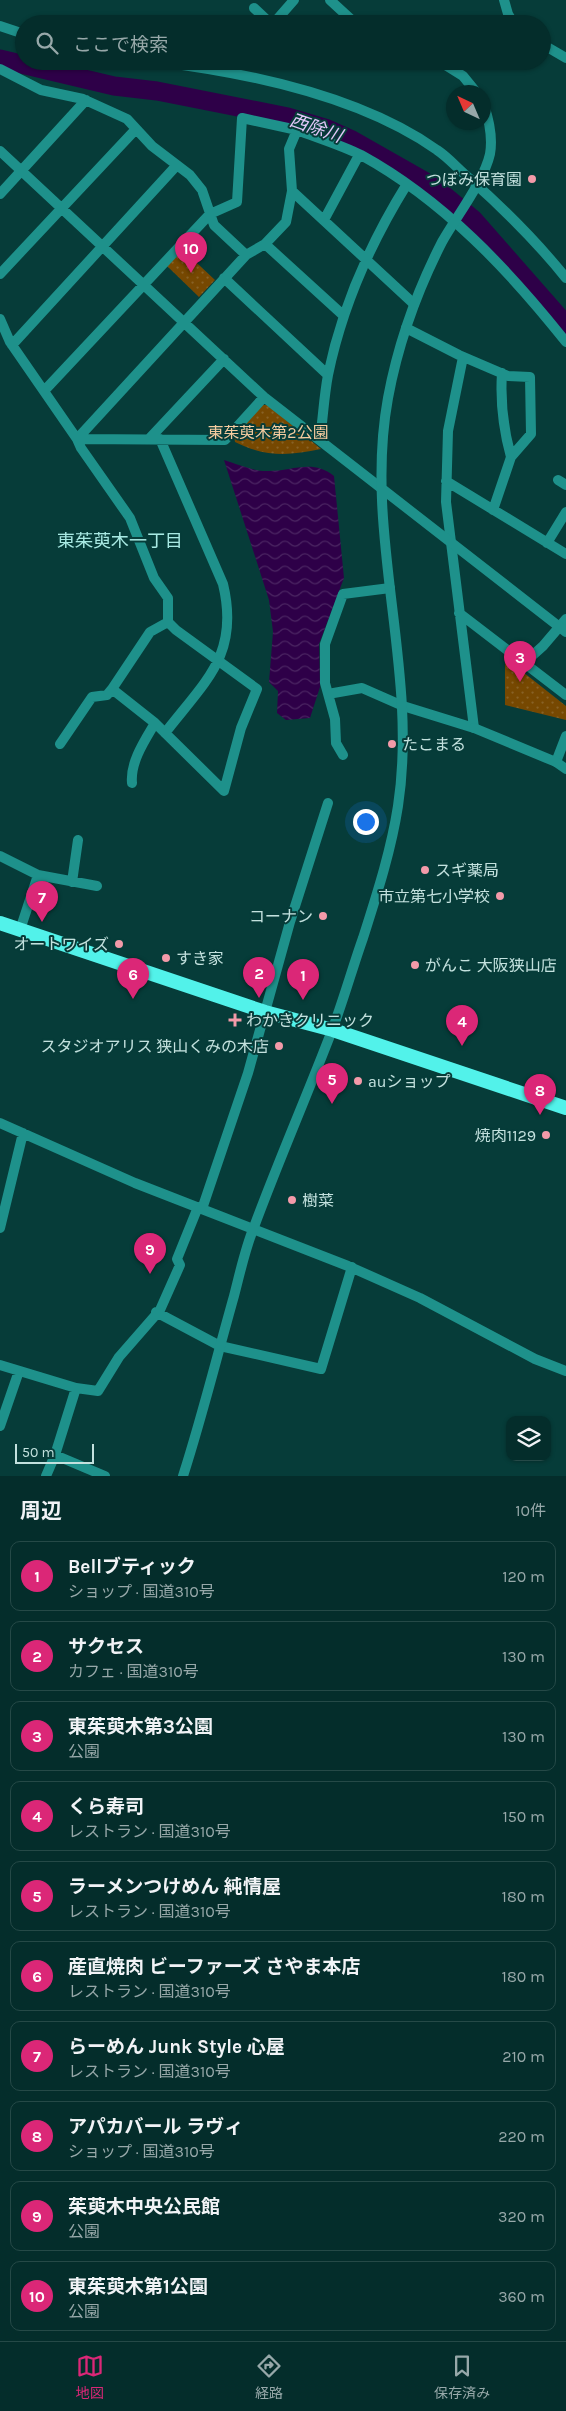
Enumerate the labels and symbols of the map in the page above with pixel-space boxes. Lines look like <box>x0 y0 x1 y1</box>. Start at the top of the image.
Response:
north arrow <box>446 85 491 130</box>
water label: 西除川 <box>287 109 347 148</box>
place label: つぼみ保育園 <box>426 170 522 189</box>
marker: つぼみ保育園 <box>526 173 538 185</box>
pin: 10 <box>175 232 207 273</box>
park label: 東茱萸木第2公園 <box>207 423 329 442</box>
district label: 東茱萸木一丁目 <box>57 530 183 552</box>
pin: 3 <box>504 641 536 682</box>
place label: たこまる <box>402 735 466 754</box>
marker: たこまる <box>386 738 398 750</box>
your location <box>353 809 379 835</box>
place label: スギ薬局 <box>435 861 499 880</box>
marker: スギ薬局 <box>419 864 431 876</box>
pin: 7 <box>26 881 58 922</box>
place label: 市立第七小学校 <box>378 887 490 906</box>
marker: 市立第七小学校 <box>494 890 506 902</box>
place label: コーナン <box>249 907 313 926</box>
marker: コーナン <box>317 910 329 922</box>
place label: オートワイズ <box>13 935 109 954</box>
marker: オートワイズ <box>113 938 125 950</box>
place label: すき家 <box>176 949 224 968</box>
marker: すき家 <box>160 952 172 964</box>
place label: がんこ 大阪狭山店 <box>425 956 557 975</box>
pin: 2 <box>243 957 275 998</box>
pin: 6 <box>117 958 149 999</box>
pin: 1 <box>287 959 319 1000</box>
marker: がんこ 大阪狭山店 <box>409 959 421 971</box>
pin: 4 <box>446 1005 478 1046</box>
place label: わかきクリニック <box>246 1011 374 1030</box>
marker: わかきクリニック <box>228 1013 242 1027</box>
place label: スタジオアリス 狭山くみの木店 <box>41 1037 269 1056</box>
marker: スタジオアリス 狭山くみの木店 <box>273 1040 285 1052</box>
pin: 5 <box>316 1063 348 1104</box>
place label: auショップ <box>368 1072 451 1091</box>
pin: 8 <box>524 1074 556 1115</box>
marker: auショップ <box>352 1075 364 1087</box>
place label: 焼肉1129 <box>475 1126 536 1145</box>
marker: 焼肉1129 <box>540 1129 552 1141</box>
place label: 樹菜 <box>302 1191 334 1210</box>
marker: 樹菜 <box>286 1194 298 1206</box>
pin: 9 <box>134 1233 166 1274</box>
scale bar <box>15 1441 94 1464</box>

